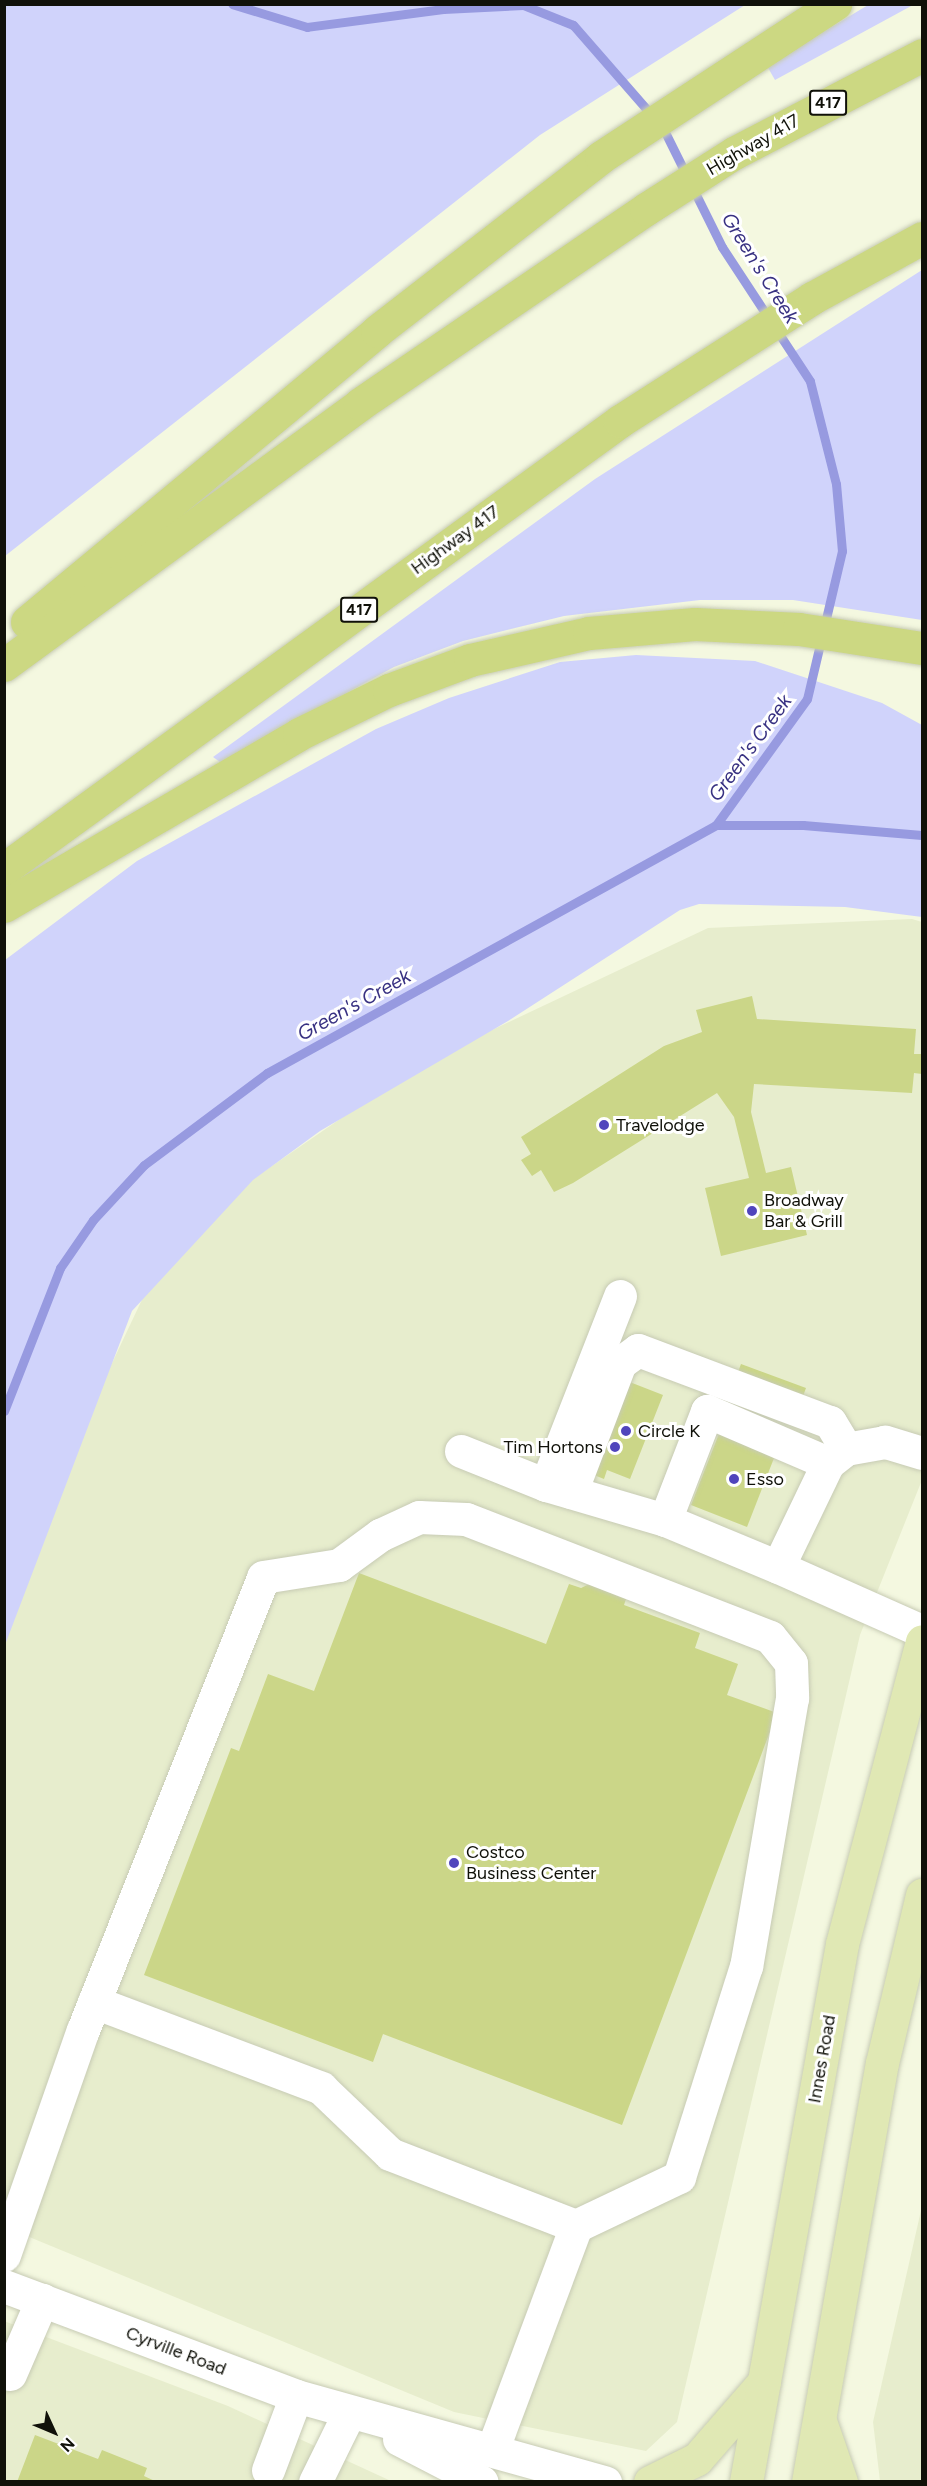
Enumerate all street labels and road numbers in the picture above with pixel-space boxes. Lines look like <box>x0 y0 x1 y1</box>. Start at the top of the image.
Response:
road number: 417 <box>808 90 848 116</box>
street label: Highway 417 <box>703 110 803 180</box>
street label: Highway 417 <box>407 501 503 579</box>
road number: 417 <box>340 597 378 623</box>
street label: Innes Road <box>804 2013 840 2105</box>
street label: Cyrville Road <box>123 2322 229 2380</box>

